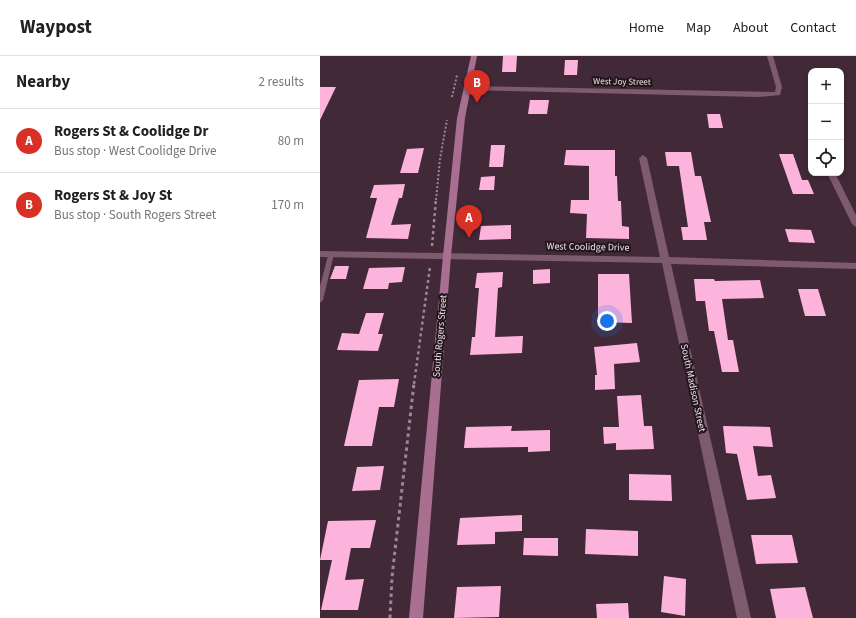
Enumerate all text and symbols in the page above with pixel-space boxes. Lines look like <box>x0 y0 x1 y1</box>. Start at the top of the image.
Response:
text: Waypost <box>20 14 92 41</box>
text: Home <box>629 18 664 38</box>
text: Map <box>686 18 711 38</box>
text: About <box>733 18 768 38</box>
text: Contact <box>790 18 836 38</box>
map controls <box>808 68 844 176</box>
button: + <box>808 68 844 104</box>
text: Nearby <box>16 70 70 94</box>
pin: B <box>464 70 490 103</box>
text: 2 results <box>259 73 304 91</box>
street label: West Joy Street <box>593 75 651 89</box>
button: − <box>808 104 844 140</box>
text: Rogers St & Coolidge Dr <box>54 121 208 142</box>
text: A <box>25 132 33 150</box>
text: 80 m <box>278 132 304 150</box>
button: locate <box>808 140 844 176</box>
text: Bus stop · West Coolidge Drive <box>54 142 217 160</box>
text: Rogers St & Joy St <box>54 185 172 206</box>
text: B <box>25 196 33 214</box>
text: 170 m <box>271 196 304 214</box>
pin: A <box>456 205 482 238</box>
text: Bus stop · South Rogers Street <box>54 206 216 224</box>
street label: West Coolidge Drive <box>546 239 630 255</box>
street label: South Rogers Street <box>429 294 451 378</box>
your location <box>597 311 617 331</box>
street label: South Madison Street <box>677 343 709 434</box>

